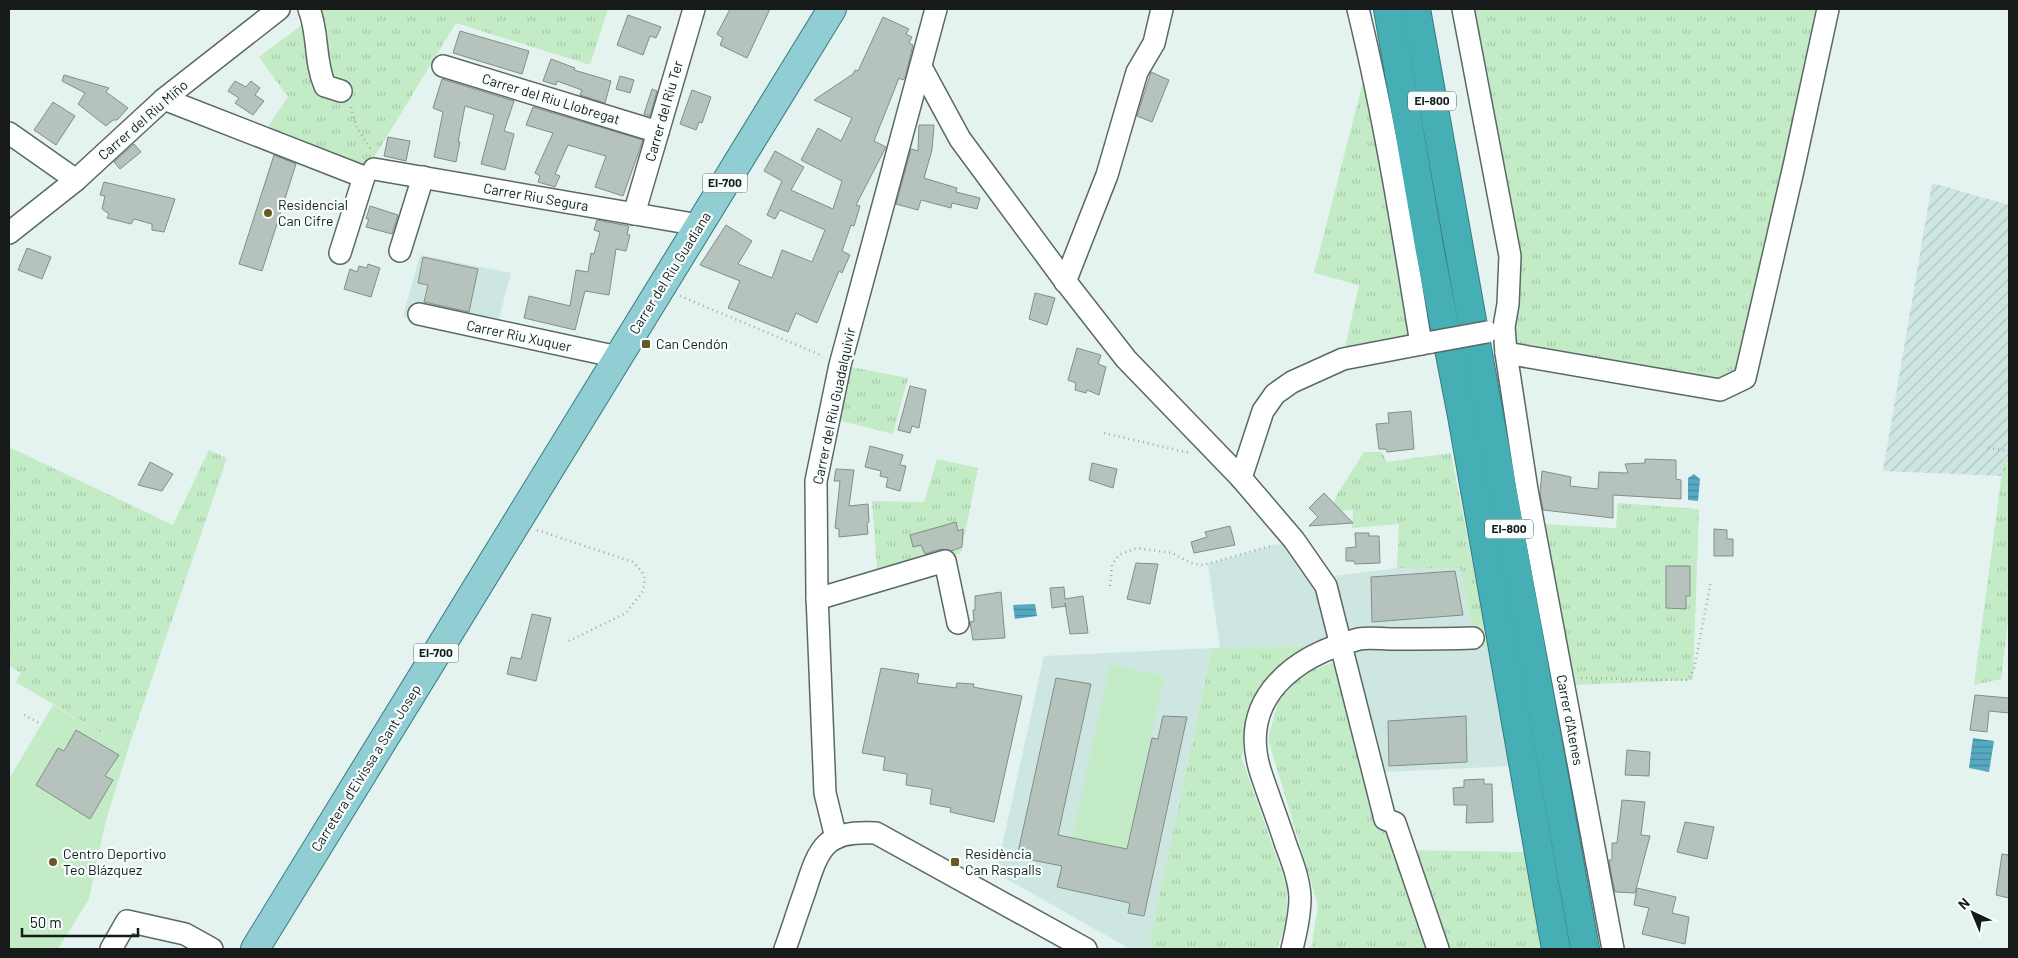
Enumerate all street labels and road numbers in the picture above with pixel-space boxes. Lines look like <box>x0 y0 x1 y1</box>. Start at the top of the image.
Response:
street label: Carrer del Riu Ter <box>641 58 686 163</box>
street label: Carrer del Riu Llobregat <box>480 69 622 128</box>
street label: Carrer del Riu Miño <box>94 76 191 163</box>
road number: EI-800 <box>1408 92 1456 110</box>
road number: EI-700 <box>702 174 748 192</box>
street label: Carrer Riu Segura <box>482 179 590 214</box>
street label: Carrer del Riu Guadiana <box>625 208 714 337</box>
street label: Carrer Riu Xuquer <box>465 316 573 355</box>
street label: Carrer del Riu Guadalquivir <box>809 326 858 486</box>
road number: EI-800 <box>1485 520 1533 538</box>
road number: EI-700 <box>414 644 458 662</box>
street label: Carrer d'Atenes <box>1553 673 1588 767</box>
street label: Carretera d'Eivissa a Sant Josep <box>307 681 424 854</box>

